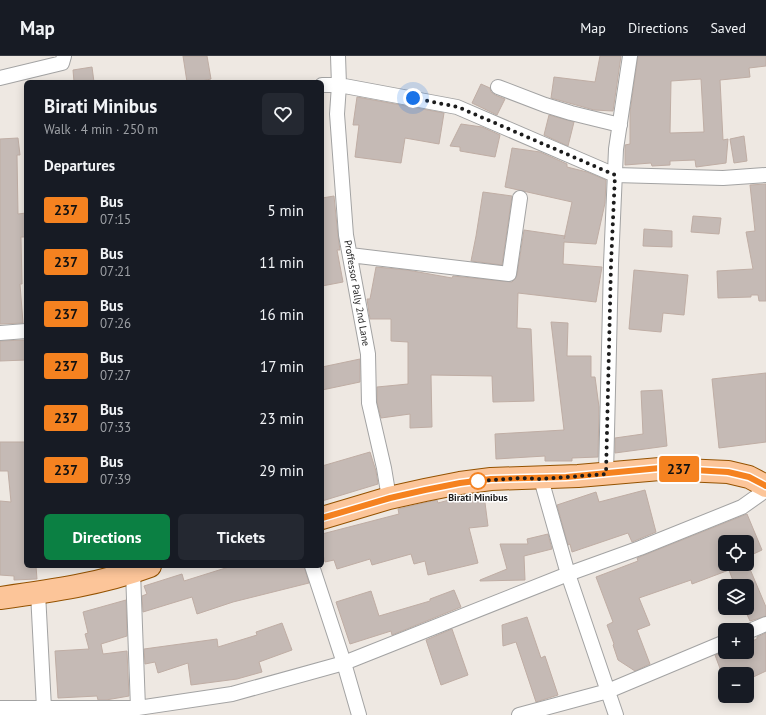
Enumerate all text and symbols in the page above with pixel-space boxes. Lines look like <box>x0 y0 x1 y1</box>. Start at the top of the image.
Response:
text: Map <box>20 16 55 40</box>
text: Map <box>580 19 606 37</box>
text: Directions <box>628 19 688 37</box>
text: Saved <box>710 19 746 37</box>
your location <box>403 88 423 108</box>
button: heart <box>262 93 304 135</box>
text: Birati Minibus <box>44 94 157 118</box>
text: Walk · 4 min · 250 m <box>44 121 158 138</box>
text: Departures <box>44 156 115 175</box>
text: Bus <box>100 192 123 211</box>
text: 237 <box>54 201 78 219</box>
text: 5 min <box>267 201 304 220</box>
text: 07:15 <box>100 211 131 228</box>
street label: Proffessor Pally 2nd Lane <box>341 239 373 347</box>
text: Bus <box>100 244 123 263</box>
text: 237 <box>54 253 78 271</box>
text: 11 min <box>259 253 304 272</box>
text: 07:21 <box>100 263 131 280</box>
text: Bus <box>100 296 123 315</box>
text: 237 <box>54 305 78 323</box>
text: 16 min <box>259 305 304 324</box>
text: 07:26 <box>100 315 131 332</box>
text: Bus <box>100 348 123 367</box>
text: 237 <box>54 357 78 375</box>
text: 17 min <box>260 357 304 376</box>
text: 07:27 <box>100 367 131 384</box>
text: Bus <box>100 400 123 419</box>
text: 237 <box>54 409 78 427</box>
text: 23 min <box>259 409 304 428</box>
text: 07:33 <box>100 419 131 436</box>
text: Bus <box>100 452 123 471</box>
line badge: 237 <box>656 456 702 482</box>
text: 237 <box>667 460 691 478</box>
text: 237 <box>54 461 78 479</box>
text: 29 min <box>259 461 304 480</box>
text: 07:39 <box>100 471 131 488</box>
marker: Birati Minibus <box>469 472 487 490</box>
place label: Birati Minibus <box>448 491 508 504</box>
button: Directions <box>44 514 170 560</box>
button: Tickets <box>178 514 304 560</box>
map controls <box>718 535 754 703</box>
button: locate <box>718 535 754 571</box>
button: layers <box>718 579 754 615</box>
button: + <box>718 623 754 659</box>
button: − <box>718 667 754 703</box>

